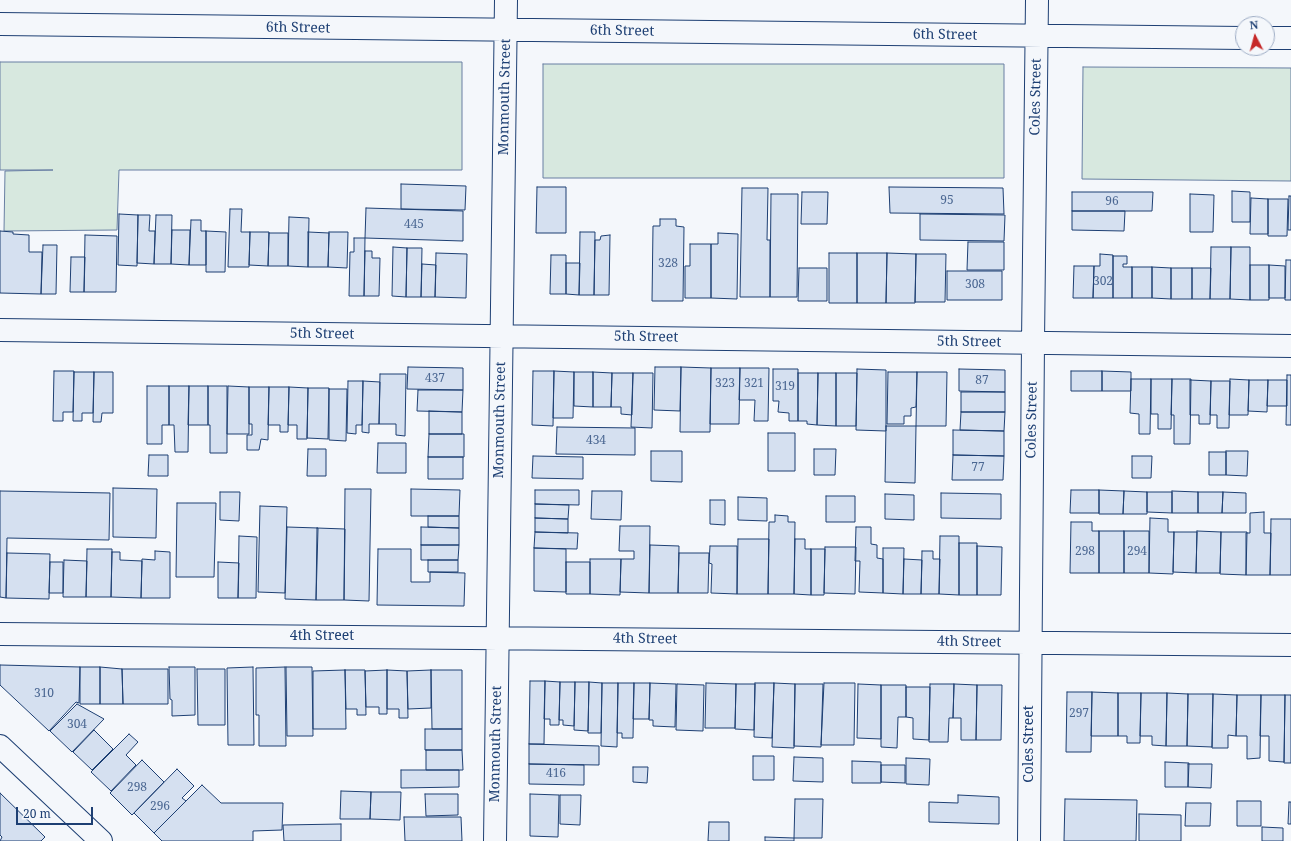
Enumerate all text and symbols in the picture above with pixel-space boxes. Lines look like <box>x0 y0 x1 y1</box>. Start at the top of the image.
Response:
north arrow <box>1235 16 1275 56</box>
text: N <box>1249 17 1259 32</box>
street label: 6th Street <box>266 19 330 37</box>
street label: 6th Street <box>590 22 654 40</box>
street label: 6th Street <box>913 26 977 44</box>
street label: Monmouth Street <box>496 38 514 156</box>
street label: Coles Street <box>1027 58 1045 136</box>
house number: 95 <box>940 194 954 208</box>
house number: 96 <box>1105 195 1119 209</box>
house number: 445 <box>404 218 424 232</box>
house number: 328 <box>658 257 678 271</box>
house number: 302 <box>1093 275 1113 289</box>
house number: 308 <box>965 278 985 292</box>
street label: 5th Street <box>290 325 354 343</box>
street label: 5th Street <box>614 328 678 346</box>
street label: 5th Street <box>937 333 1001 351</box>
street label: Monmouth Street <box>491 361 509 479</box>
house number: 437 <box>425 372 445 386</box>
house number: 87 <box>975 374 989 388</box>
house number: 323 <box>715 377 735 391</box>
house number: 321 <box>744 377 764 391</box>
house number: 319 <box>775 380 795 394</box>
street label: Coles Street <box>1023 381 1041 459</box>
house number: 434 <box>586 434 606 448</box>
house number: 77 <box>971 461 985 475</box>
house number: 298 <box>1075 545 1095 559</box>
house number: 294 <box>1127 545 1147 559</box>
street label: 4th Street <box>290 628 354 644</box>
street label: 4th Street <box>613 630 677 648</box>
street label: 4th Street <box>937 633 1001 651</box>
street label: Monmouth Street <box>487 685 505 803</box>
house number: 310 <box>34 687 54 701</box>
street label: Coles Street <box>1021 705 1037 783</box>
house number: 297 <box>1069 707 1089 721</box>
house number: 304 <box>67 718 87 732</box>
house number: 416 <box>546 767 566 781</box>
house number: 298 <box>127 781 147 795</box>
scale bar <box>18 799 95 825</box>
house number: 296 <box>150 800 170 814</box>
text: 20 m <box>23 805 51 822</box>

